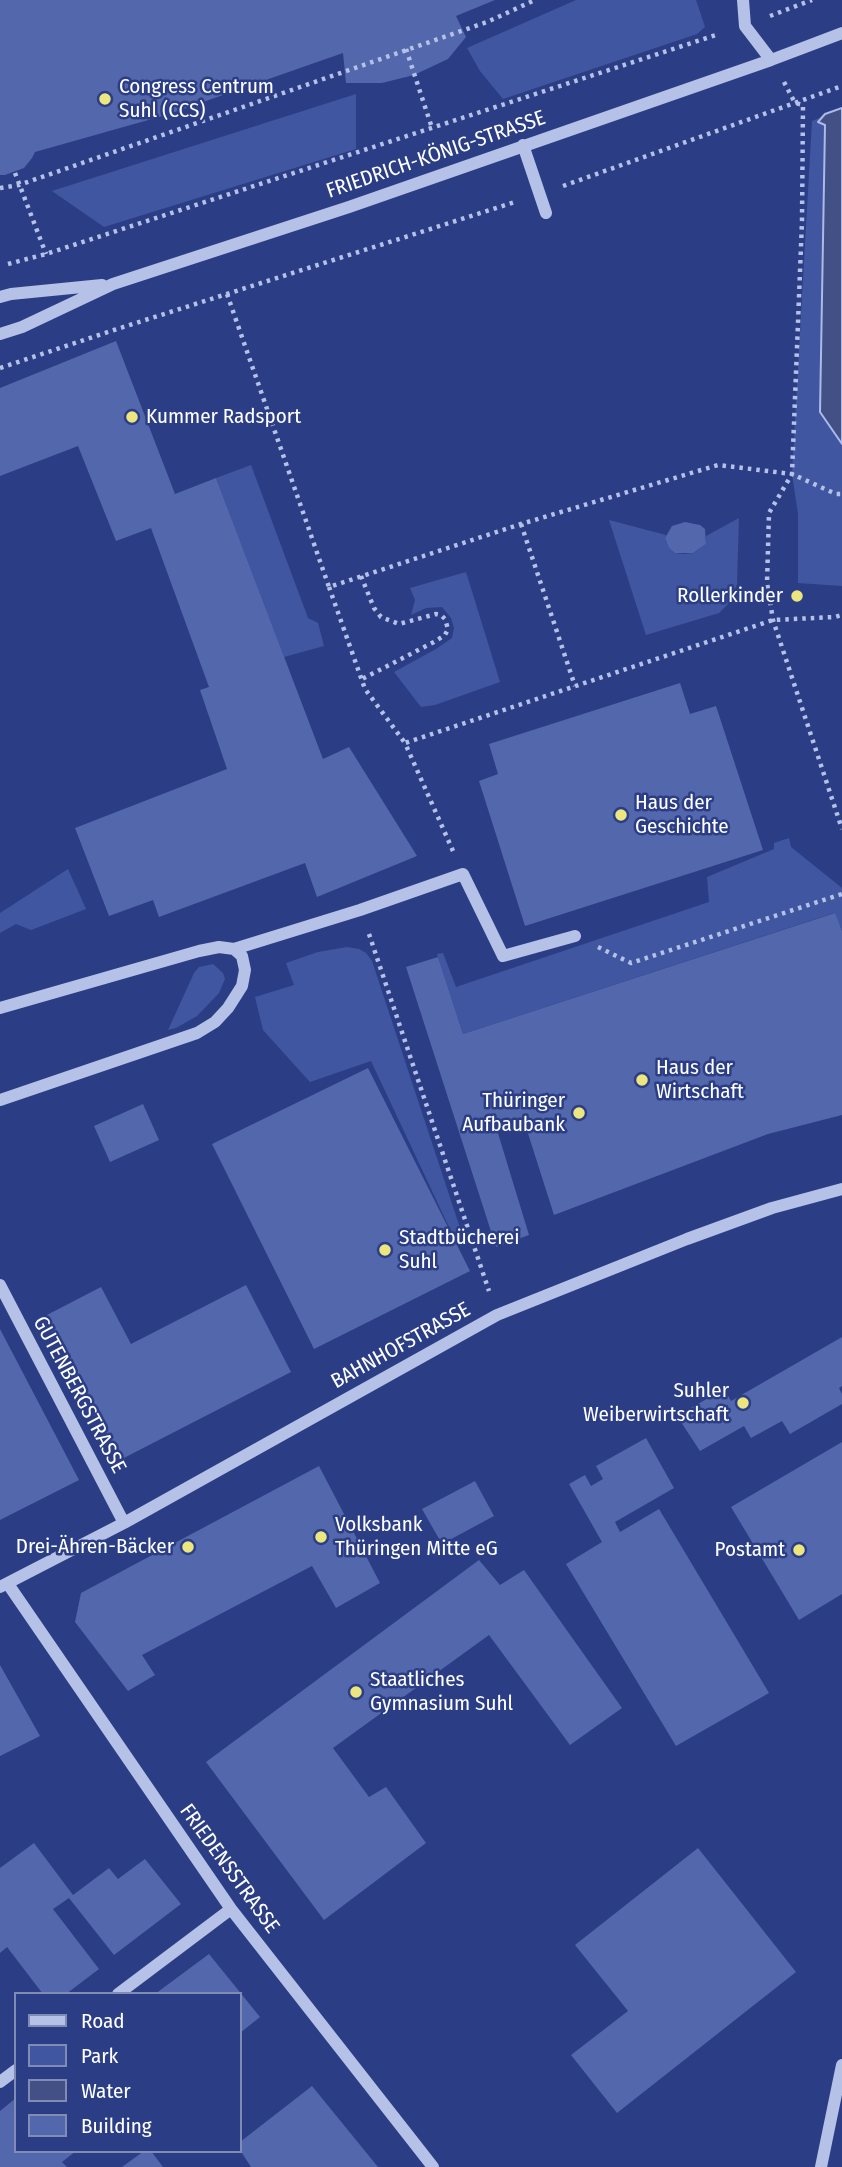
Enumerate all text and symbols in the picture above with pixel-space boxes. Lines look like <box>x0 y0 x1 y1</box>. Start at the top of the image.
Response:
place label: Congress Centrum Suhl (CCS) <box>119 74 274 124</box>
marker: Congress Centrum Suhl (CCS) <box>97 91 113 107</box>
street label: FRIEDRICH-KÖNIG-STRASSE <box>323 106 549 204</box>
place label: Kummer Radsport <box>146 404 301 430</box>
marker: Kummer Radsport <box>124 409 140 425</box>
place label: Rollerkinder <box>677 583 783 609</box>
marker: Rollerkinder <box>789 588 805 604</box>
place label: Haus der Geschichte <box>635 790 729 840</box>
marker: Haus der Geschichte <box>613 807 629 823</box>
place label: Haus der Wirtschaft <box>656 1055 744 1105</box>
marker: Haus der Wirtschaft <box>634 1072 650 1088</box>
place label: Thüringer Aufbaubank <box>462 1088 565 1138</box>
marker: Thüringer Aufbaubank <box>571 1105 587 1121</box>
place label: Stadtbücherei Suhl <box>399 1225 520 1275</box>
marker: Stadtbücherei Suhl <box>377 1242 393 1258</box>
street label: BAHNHOFSTRASSE <box>327 1297 475 1395</box>
street label: GUTENBERGSTRASSE <box>27 1312 131 1478</box>
place label: Suhler Weiberwirtschaft <box>583 1378 729 1428</box>
marker: Suhler Weiberwirtschaft <box>735 1395 751 1411</box>
place label: Volksbank Thüringen Mitte eG <box>335 1512 498 1562</box>
marker: Volksbank Thüringen Mitte eG <box>313 1529 329 1545</box>
place label: Drei-Ähren-Bäcker <box>16 1534 174 1560</box>
place label: Postamt <box>715 1537 785 1563</box>
marker: Drei-Ähren-Bäcker <box>180 1539 196 1555</box>
marker: Postamt <box>791 1542 807 1558</box>
place label: Staatliches Gymnasium Suhl <box>370 1667 513 1717</box>
marker: Staatliches Gymnasium Suhl <box>348 1684 364 1700</box>
street label: FRIEDENSSTRASSE <box>174 1799 284 1939</box>
legend <box>14 1992 242 2153</box>
text: Road <box>81 2008 125 2034</box>
text: Park <box>81 2043 118 2069</box>
text: Water <box>81 2078 131 2104</box>
text: Building <box>81 2113 152 2139</box>

